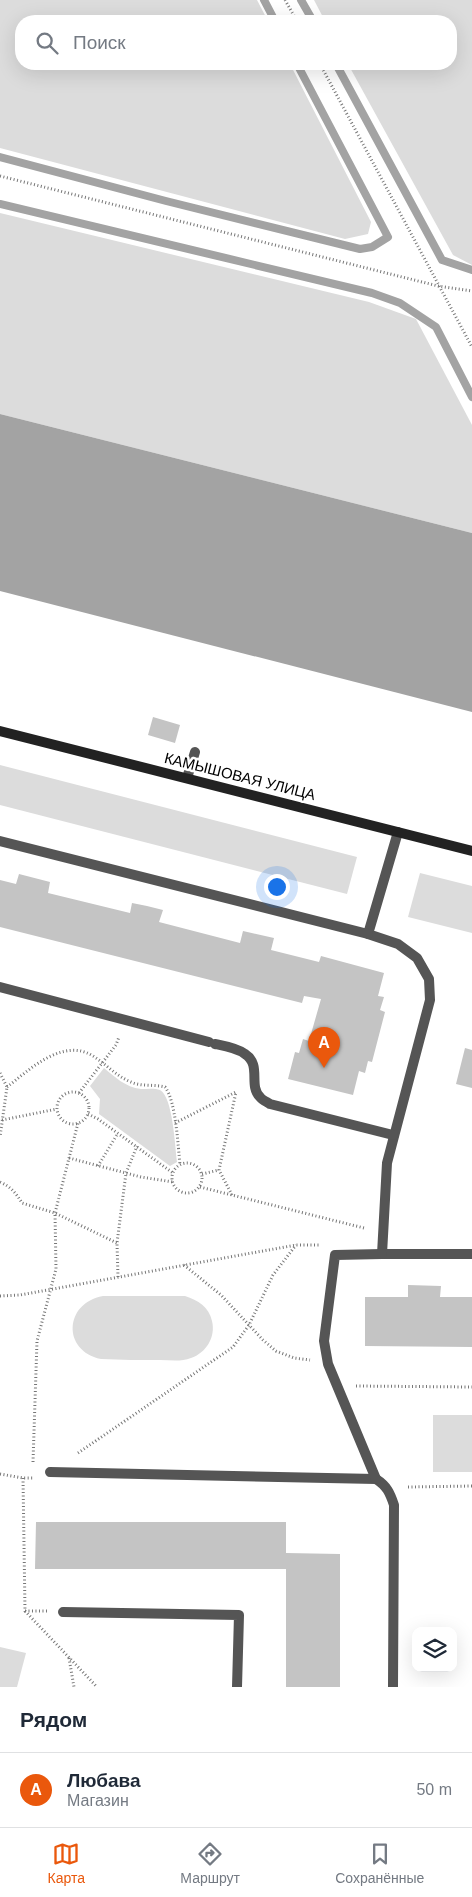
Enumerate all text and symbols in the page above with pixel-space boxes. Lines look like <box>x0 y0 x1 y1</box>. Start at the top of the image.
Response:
search box <box>15 15 457 70</box>
icon: search <box>33 29 61 57</box>
text: Поиск <box>73 32 126 53</box>
street label: КАМЫШОВАЯ УЛИЦА <box>163 749 317 803</box>
your location <box>264 874 290 900</box>
pin: A <box>308 1027 340 1068</box>
map controls <box>412 1627 457 1672</box>
button: layers <box>412 1627 457 1672</box>
text: Рядом <box>20 1708 87 1731</box>
text: Любава <box>67 1770 141 1791</box>
text: A <box>30 1781 42 1798</box>
text: 50 m <box>416 1781 452 1798</box>
text: Магазин <box>67 1792 129 1809</box>
tab: Карта <box>48 1840 85 1886</box>
tab: Маршрут <box>180 1840 240 1886</box>
tab: Сохранённые <box>335 1840 424 1886</box>

